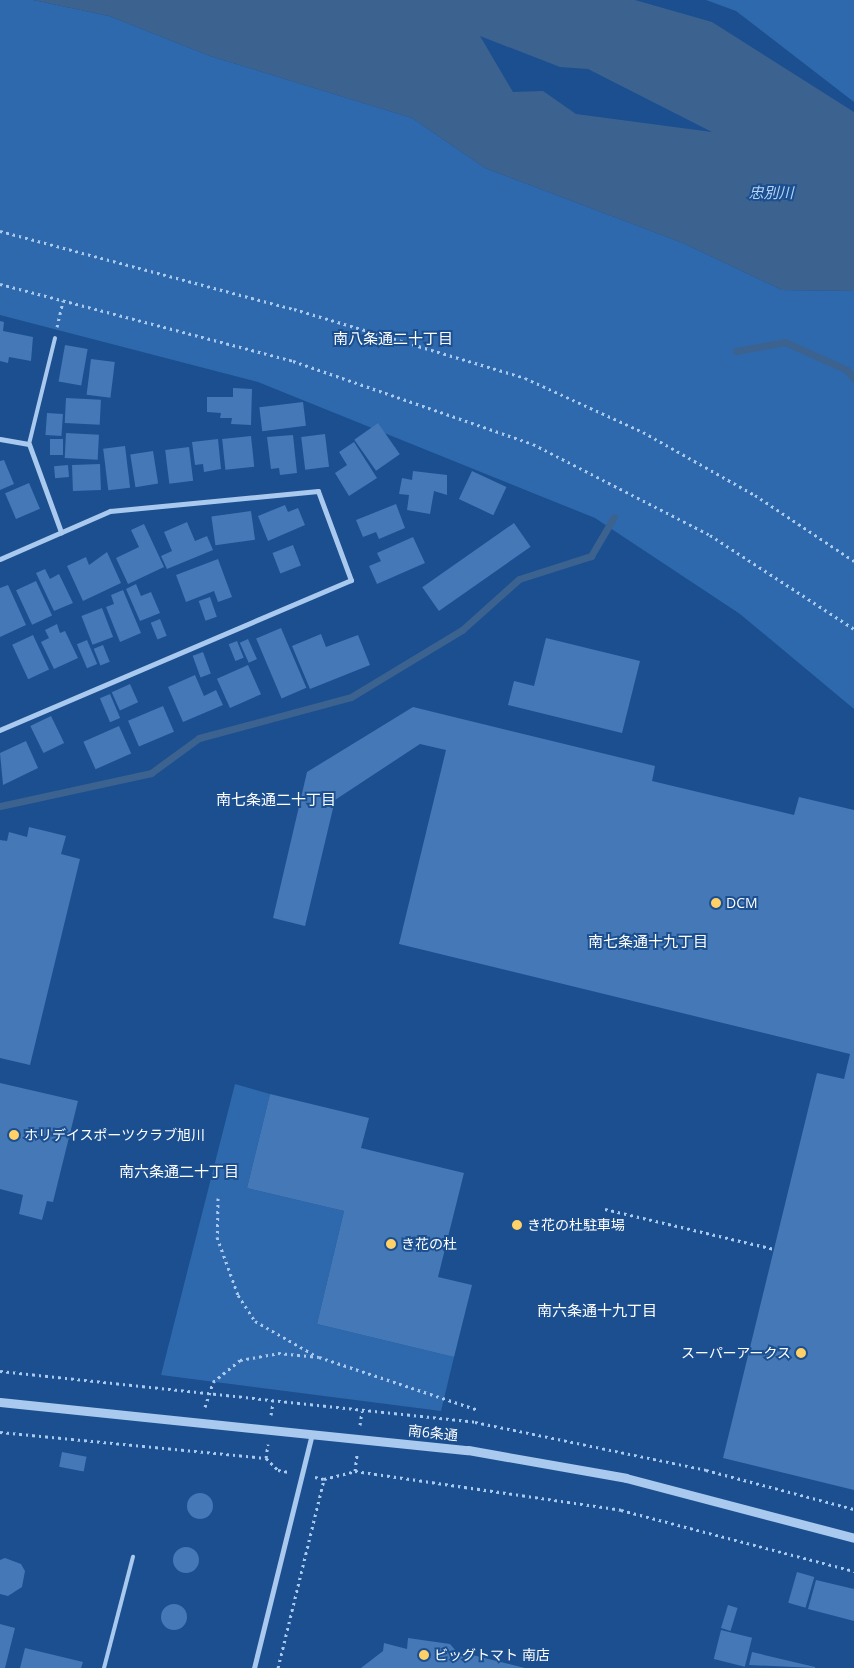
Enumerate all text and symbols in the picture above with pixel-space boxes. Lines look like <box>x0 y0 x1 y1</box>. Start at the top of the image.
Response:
water label: 忠別川 <box>749 184 793 202</box>
district label: 南八条通二十丁目 <box>333 330 453 348</box>
district label: 南七条通二十丁目 <box>216 791 336 809</box>
place label: DCM <box>726 895 758 911</box>
marker: DCM <box>710 897 722 909</box>
district label: 南七条通十九丁目 <box>588 933 708 951</box>
place label: ホリデイスポーツクラブ旭川 <box>24 1127 206 1143</box>
marker: ホリデイスポーツクラブ旭川 <box>8 1129 20 1141</box>
district label: 南六条通二十丁目 <box>119 1163 239 1181</box>
place label: き花の杜駐車場 <box>527 1217 625 1233</box>
marker: き花の杜駐車場 <box>511 1219 523 1231</box>
place label: き花の杜 <box>401 1236 457 1252</box>
marker: き花の杜 <box>385 1238 397 1250</box>
district label: 南六条通十九丁目 <box>537 1302 657 1320</box>
place label: スーパーアークス <box>680 1345 791 1361</box>
marker: スーパーアークス <box>795 1347 807 1359</box>
street label: 南6条通 <box>407 1422 459 1444</box>
place label: ビッグトマト 南店 <box>434 1647 550 1663</box>
marker: ビッグトマト 南店 <box>418 1649 430 1661</box>

